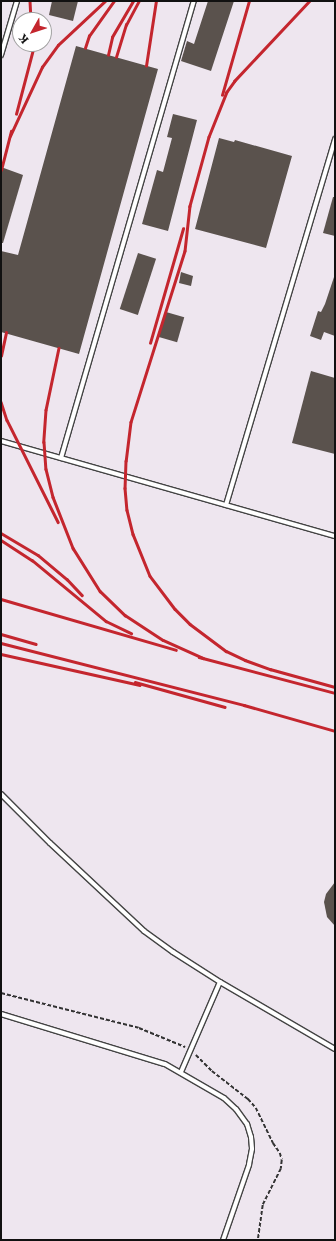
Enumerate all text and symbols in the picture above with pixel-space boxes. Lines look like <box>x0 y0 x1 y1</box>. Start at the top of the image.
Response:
north arrow <box>12 12 52 52</box>
text: K <box>15 31 32 47</box>

